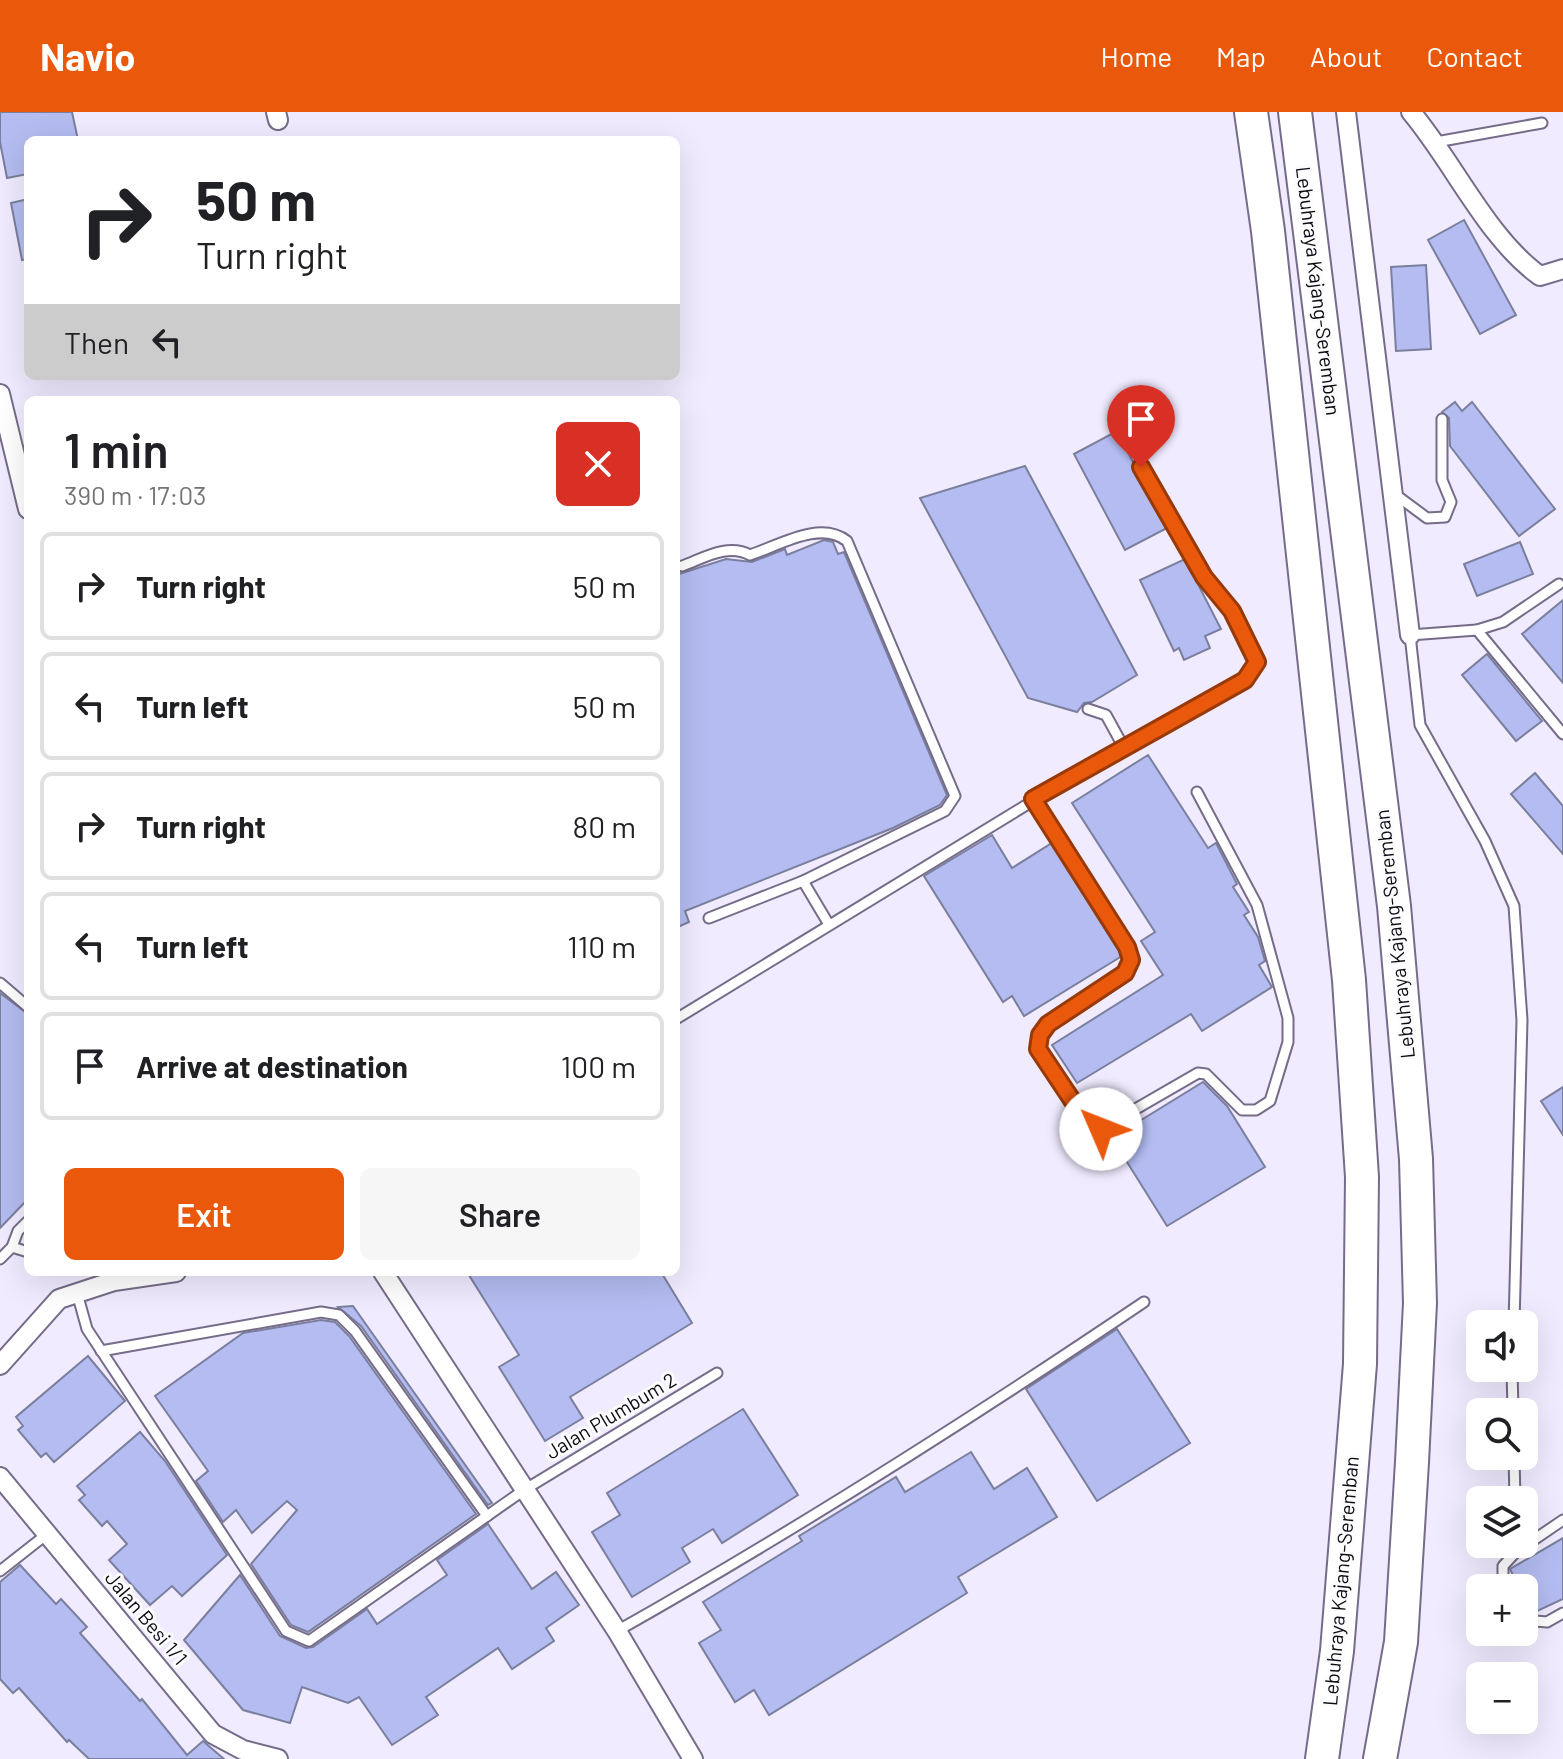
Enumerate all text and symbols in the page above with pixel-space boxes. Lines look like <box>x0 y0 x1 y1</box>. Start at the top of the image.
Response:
text: Navio <box>40 33 135 79</box>
text: Home <box>1101 39 1172 73</box>
text: Map <box>1216 39 1266 73</box>
text: About <box>1310 39 1382 73</box>
text: Contact <box>1426 39 1523 73</box>
text: 50 m <box>196 165 316 232</box>
street label: Lebuhraya Kajang-Seremban <box>1292 165 1346 417</box>
icon: right <box>64 168 168 272</box>
text: Turn right <box>196 233 348 276</box>
icon: left <box>145 320 189 364</box>
text: Then <box>64 324 129 360</box>
pin <box>1107 385 1175 467</box>
icon: arrive <box>1119 397 1163 441</box>
text: 1 min <box>64 420 169 478</box>
button: close <box>556 422 640 506</box>
text: 390 m · 17:03 <box>64 479 206 510</box>
icon: right <box>68 564 112 608</box>
text: Turn right <box>136 568 266 604</box>
text: 50 m <box>573 568 636 604</box>
icon: left <box>68 684 112 728</box>
text: Turn left <box>136 688 249 724</box>
text: 50 m <box>573 688 636 724</box>
icon: right <box>68 804 112 848</box>
text: Turn right <box>136 808 266 844</box>
text: 80 m <box>573 808 636 844</box>
street label: Lebuhraya Kajang-Seremban <box>1369 808 1419 1060</box>
icon: left <box>68 924 112 968</box>
text: Turn left <box>136 928 249 964</box>
text: 110 m <box>567 928 636 964</box>
icon: arrive <box>68 1044 112 1088</box>
text: Arrive at destination <box>136 1048 408 1084</box>
text: 100 m <box>561 1048 636 1084</box>
position arrow <box>1059 1087 1143 1171</box>
button: Exit <box>64 1168 344 1260</box>
button: Share <box>360 1168 640 1260</box>
map controls <box>1466 1310 1538 1734</box>
button: sound <box>1466 1310 1538 1382</box>
street label: Jalan Plumbum 2 <box>541 1367 680 1464</box>
button: search <box>1466 1398 1538 1470</box>
street label: Lebuhraya Kajang-Seremban <box>1317 1455 1363 1707</box>
button: layers <box>1466 1486 1538 1558</box>
street label: Jalan Besi 1/1 <box>101 1566 193 1669</box>
button: + <box>1466 1574 1538 1646</box>
button: − <box>1466 1662 1538 1734</box>

